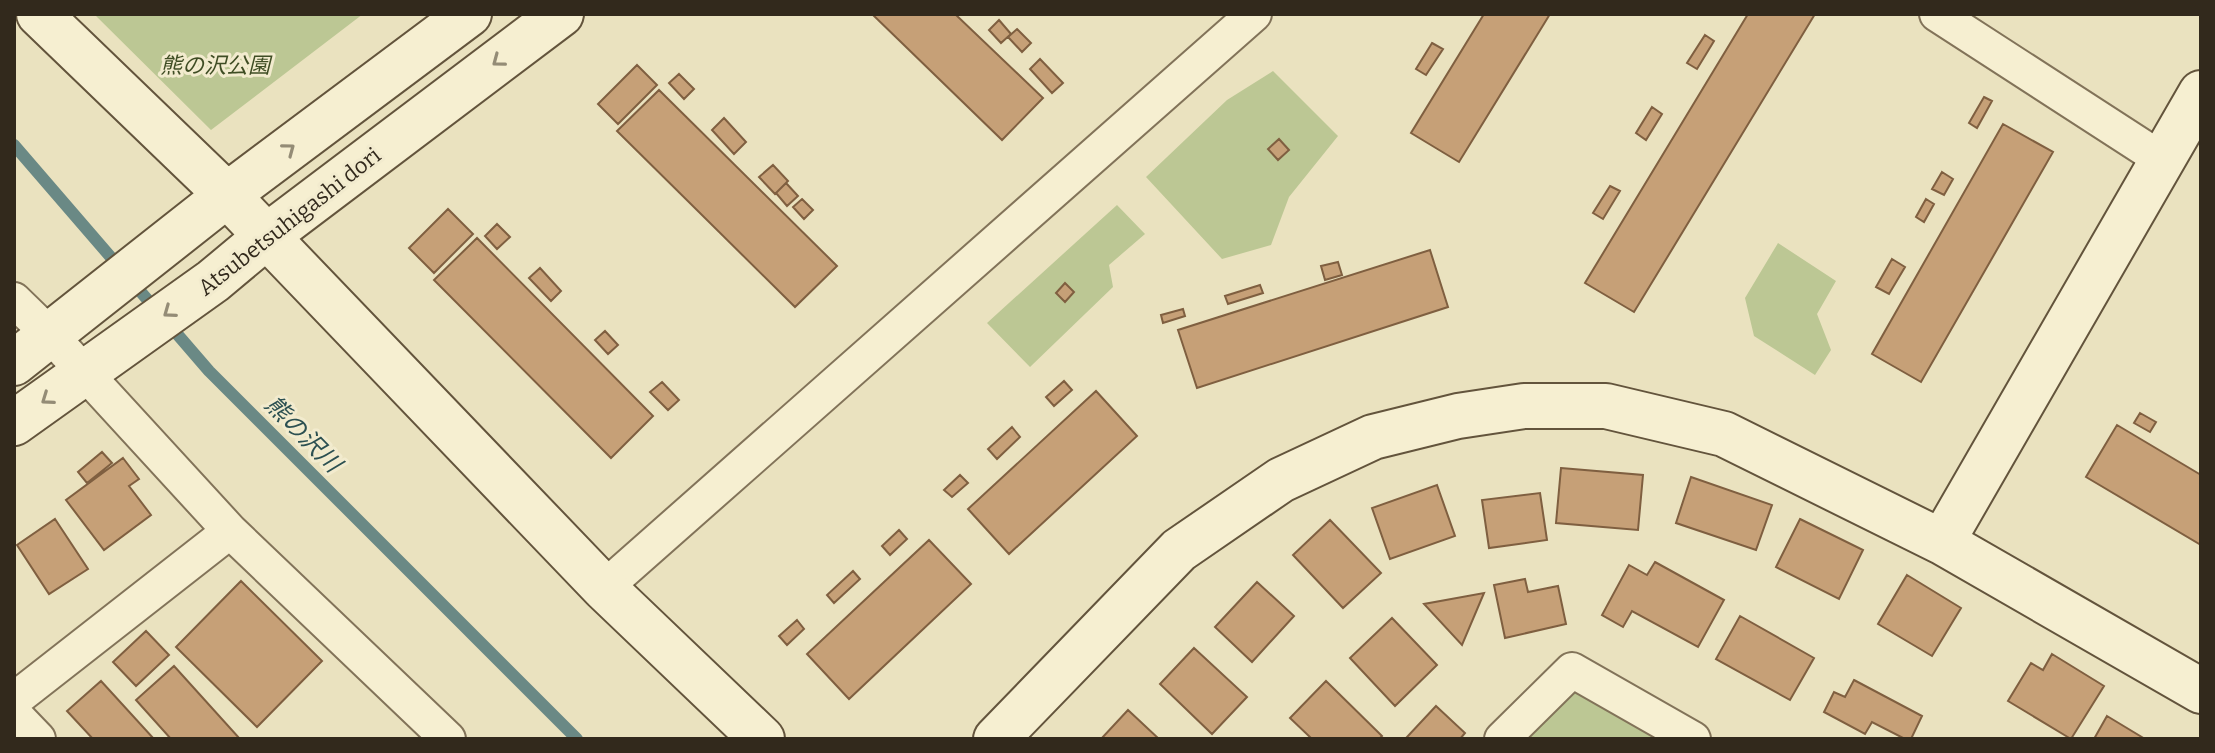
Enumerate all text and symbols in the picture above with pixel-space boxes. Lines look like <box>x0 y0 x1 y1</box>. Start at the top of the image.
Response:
park label: 熊の沢公園 <box>160 52 273 79</box>
one-way arrow <box>493 52 507 66</box>
street label: Atsubetsuhigashi dori <box>192 141 386 301</box>
one-way arrow <box>280 144 295 158</box>
one-way arrow <box>164 302 178 316</box>
one-way arrow <box>41 389 56 403</box>
water label: 熊の沢川 <box>259 390 349 480</box>

